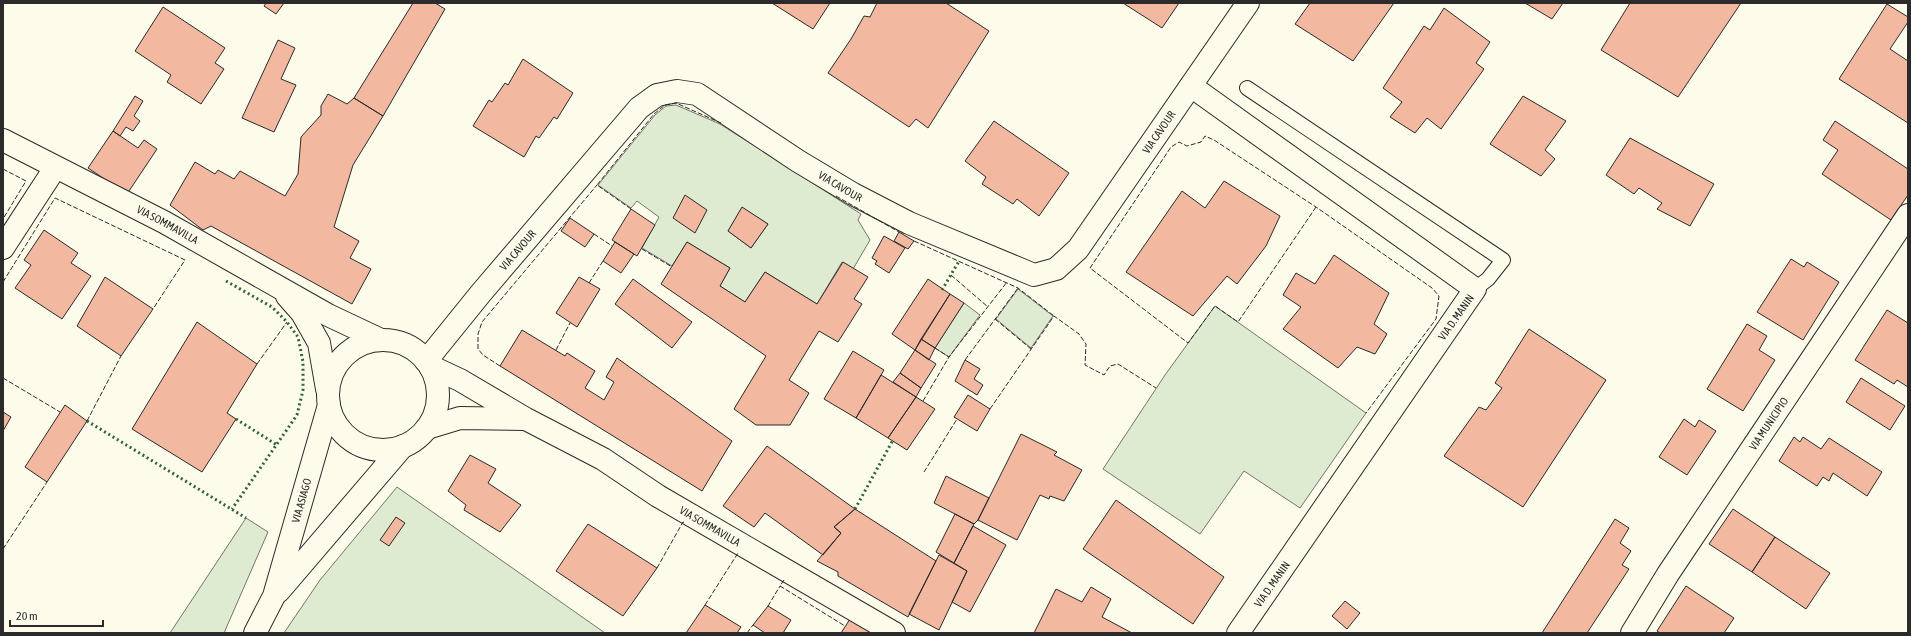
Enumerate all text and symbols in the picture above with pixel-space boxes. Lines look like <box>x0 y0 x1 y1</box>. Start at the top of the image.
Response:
street label: VIA CAVOUR <box>1140 108 1178 156</box>
street label: VIA CAVOUR <box>816 169 865 204</box>
street label: VIA SOMMAVILLA <box>135 203 201 246</box>
street label: VIA CAVOUR <box>497 227 539 273</box>
street label: VIA D. MANIN <box>1436 292 1476 342</box>
street label: VIA MUNICIPIO <box>1747 395 1790 452</box>
street label: VIA ASIAGO <box>289 477 314 524</box>
street label: VIA SOMMAVILLA <box>678 504 743 549</box>
street label: VIA D. MANIN <box>1252 559 1292 609</box>
scale bar <box>10 602 103 628</box>
text: 20 m <box>16 609 38 623</box>

